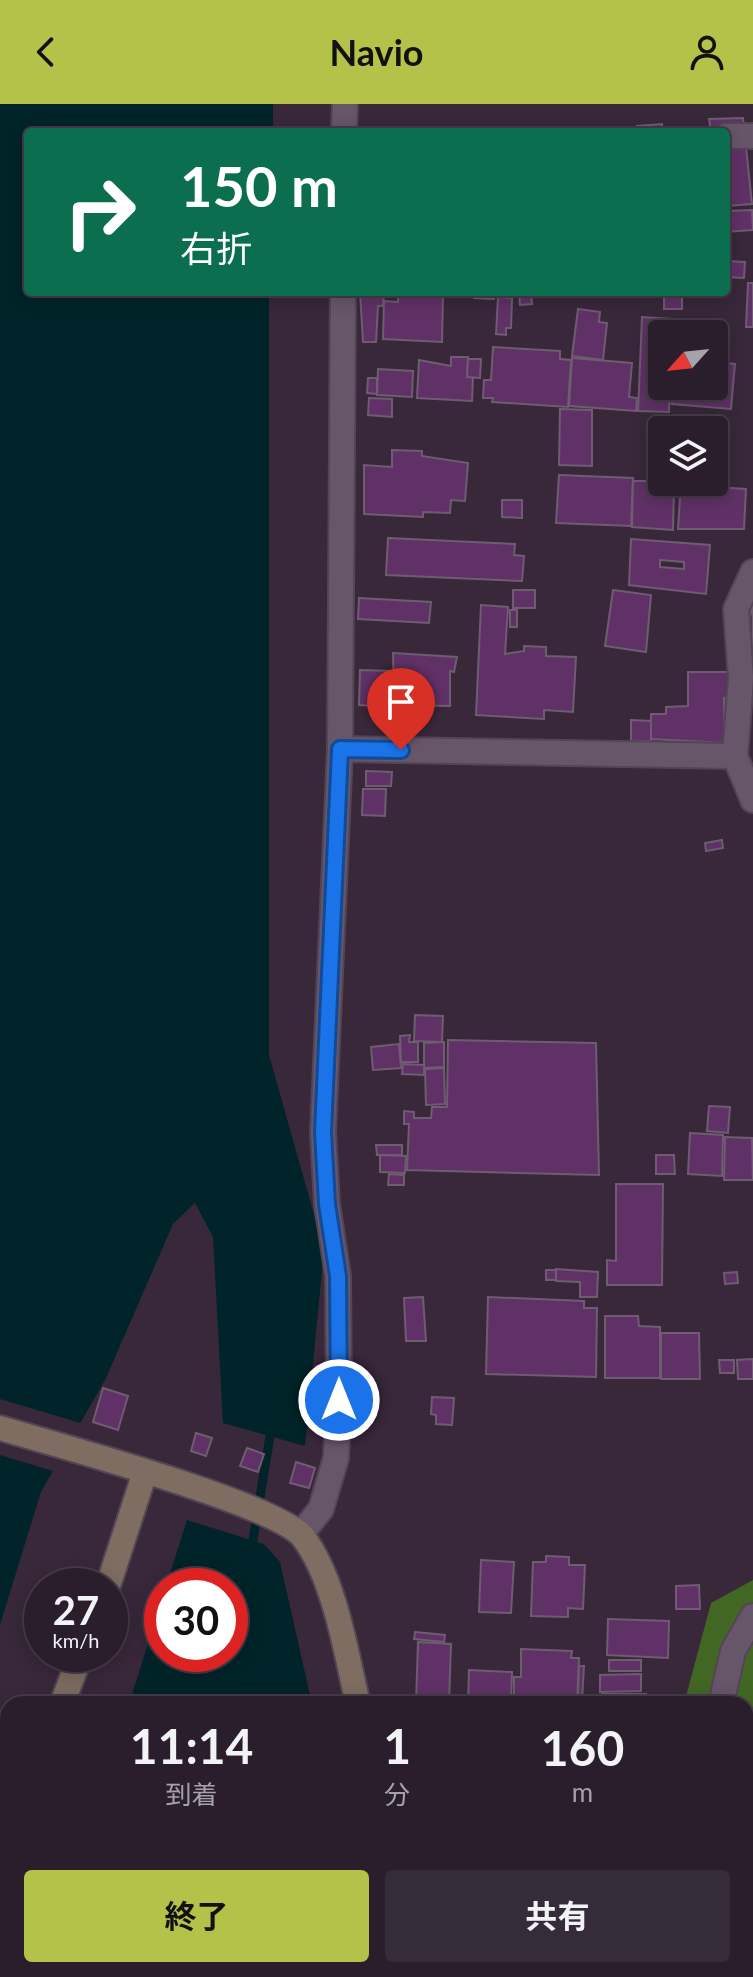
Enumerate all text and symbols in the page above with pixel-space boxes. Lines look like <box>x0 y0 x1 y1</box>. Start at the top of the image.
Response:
icon: back <box>24 30 68 74</box>
text: Navio <box>330 30 423 74</box>
icon: person <box>685 30 729 74</box>
text: 150 m <box>180 152 338 219</box>
icon: right <box>48 160 152 264</box>
text: 右折 <box>180 226 252 270</box>
north arrow <box>648 320 728 400</box>
map controls <box>648 320 728 496</box>
button: layers <box>648 416 728 496</box>
pin <box>367 668 435 750</box>
icon: arrive <box>379 680 423 724</box>
position arrow <box>297 1358 381 1442</box>
speed limit sign: 30 <box>144 1568 248 1672</box>
text: 27 <box>53 1586 99 1634</box>
text: km/h <box>53 1628 99 1652</box>
text: 11:14 <box>130 1717 253 1774</box>
text: 1 <box>383 1717 411 1774</box>
text: 160 <box>541 1719 624 1776</box>
text: m <box>572 1776 593 1808</box>
text: 到着 <box>166 1778 218 1810</box>
text: 分 <box>384 1778 410 1810</box>
button: 終了 <box>24 1870 369 1962</box>
button: 共有 <box>385 1870 730 1962</box>

